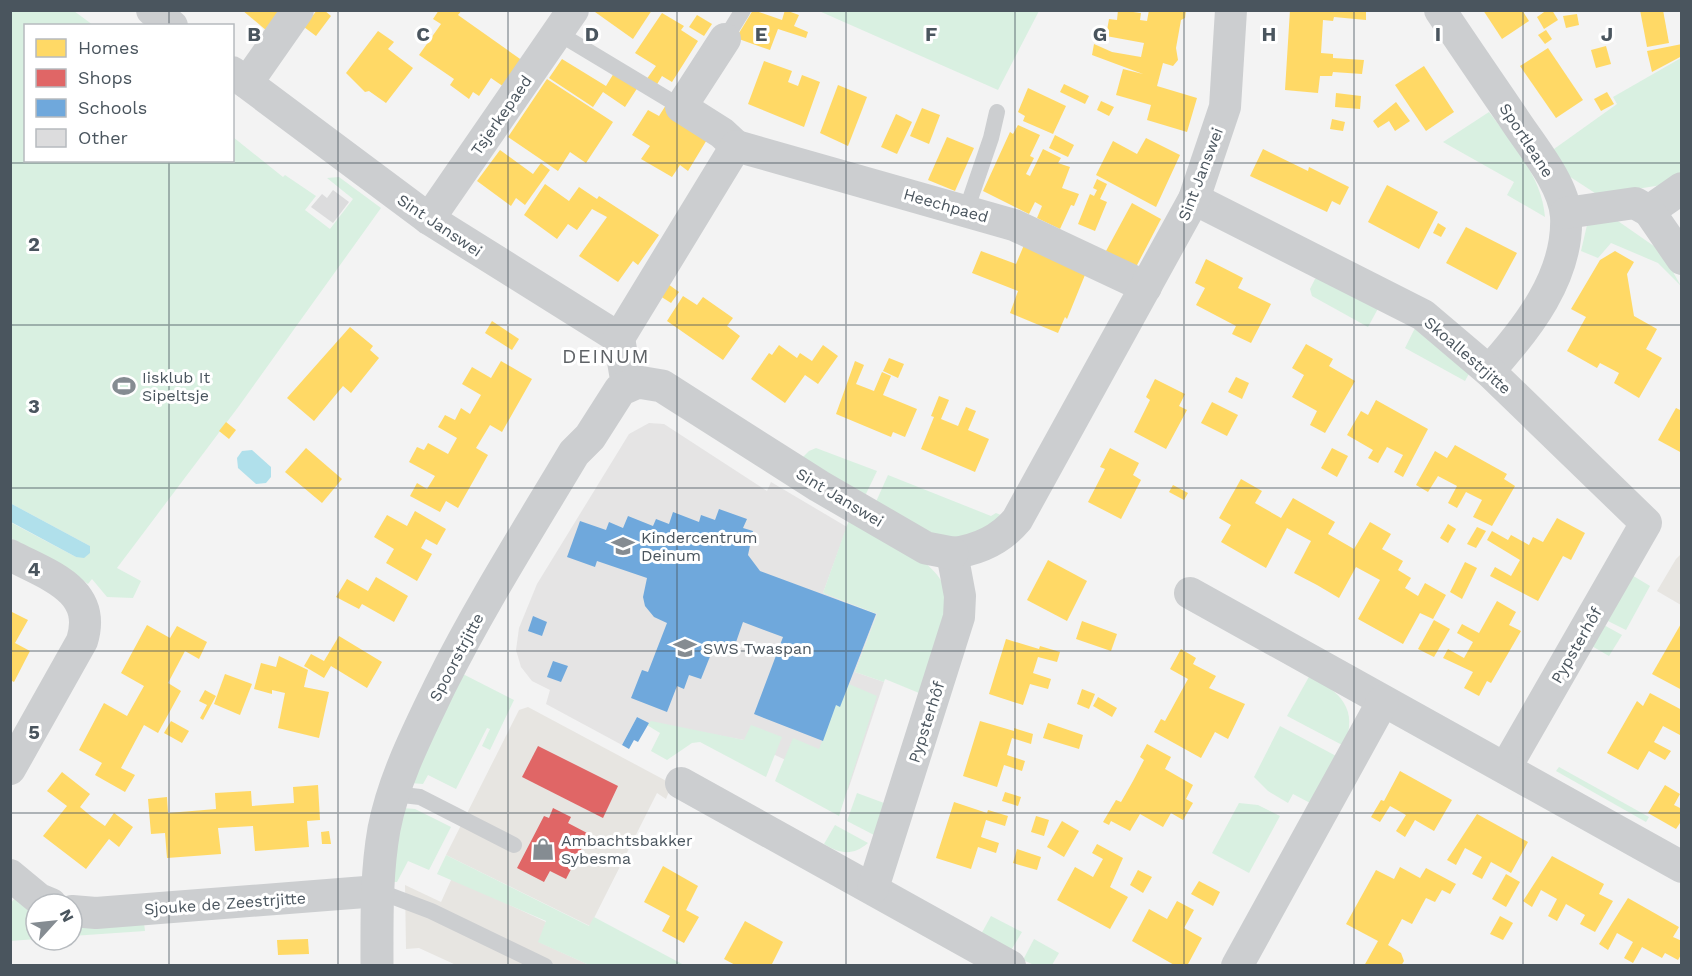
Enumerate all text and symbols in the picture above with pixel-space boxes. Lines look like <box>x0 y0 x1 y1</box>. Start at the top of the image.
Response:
text: B <box>247 22 261 46</box>
text: C <box>416 22 430 46</box>
text: D <box>585 22 599 46</box>
text: E <box>755 22 767 46</box>
text: F <box>925 22 937 46</box>
text: G <box>1093 22 1107 46</box>
text: H <box>1262 22 1276 46</box>
text: I <box>1435 22 1441 46</box>
text: J <box>1601 22 1613 46</box>
legend <box>24 24 234 162</box>
text: Homes <box>78 37 139 58</box>
text: Shops <box>78 67 132 88</box>
street label: Tsjerkepaed <box>467 72 536 159</box>
text: Schools <box>78 97 147 118</box>
street label: Sportleane <box>1495 100 1558 181</box>
street label: Sint Janswei <box>1174 125 1227 223</box>
text: Other <box>78 127 128 148</box>
street label: Heechpaed <box>901 184 990 227</box>
street label: Sint Janswei <box>394 190 486 261</box>
text: 2 <box>28 232 40 256</box>
street label: Skoallestrjitte <box>1420 313 1515 398</box>
district label: DEINUM <box>562 344 650 368</box>
place label: Iisklub It Sipeltsje <box>142 368 210 405</box>
sports icon: Iisklub It Sipeltsje <box>111 373 137 399</box>
text: 3 <box>28 394 40 418</box>
street label: Sint Janswei <box>793 464 887 531</box>
place label: Kindercentrum Deinum <box>641 528 758 565</box>
school or university icon: Kindercentrum Deinum <box>610 533 636 559</box>
text: 4 <box>28 557 41 581</box>
street label: Pypsterhôf <box>1547 603 1606 687</box>
street label: Spoorstrjitte <box>425 610 488 705</box>
school or university icon: SWS Twaspan <box>672 635 698 661</box>
place label: SWS Twaspan <box>703 639 812 658</box>
street label: Pypsterhôf <box>904 678 949 765</box>
text: 5 <box>28 720 40 744</box>
place label: Ambachtsbakker Sybesma <box>561 831 693 868</box>
shop icon: Ambachtsbakker Sybesma <box>530 836 556 862</box>
street label: Sjouke de Zeestrjitte <box>144 888 307 919</box>
north arrow <box>24 892 84 952</box>
text: N <box>56 906 78 925</box>

